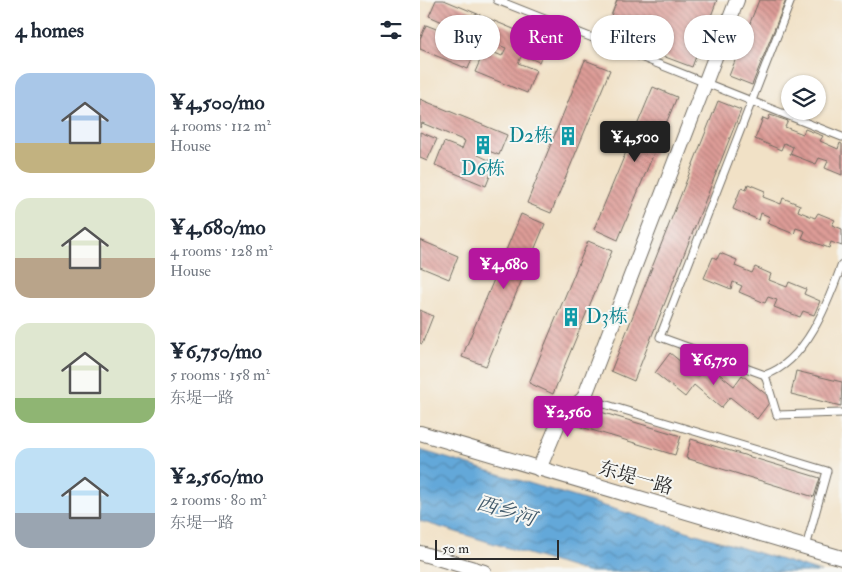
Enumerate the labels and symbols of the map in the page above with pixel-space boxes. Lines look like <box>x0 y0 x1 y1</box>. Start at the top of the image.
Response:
pin: ¥4,500 <box>594 120 676 163</box>
place label: D2栋 <box>509 124 553 148</box>
building icon: D2栋 <box>557 125 579 147</box>
building icon: D6栋 <box>472 134 494 156</box>
place label: D6栋 <box>461 157 505 181</box>
pin: ¥4,680 <box>463 248 545 290</box>
place label: D3栋 <box>586 305 628 329</box>
building icon: D3栋 <box>560 306 582 328</box>
pin: ¥6,750 <box>673 344 755 386</box>
pin: ¥2,560 <box>527 396 609 438</box>
street label: 东堤一路 <box>596 456 676 500</box>
water label: 西乡河 <box>474 490 541 533</box>
scale bar <box>435 537 559 560</box>

